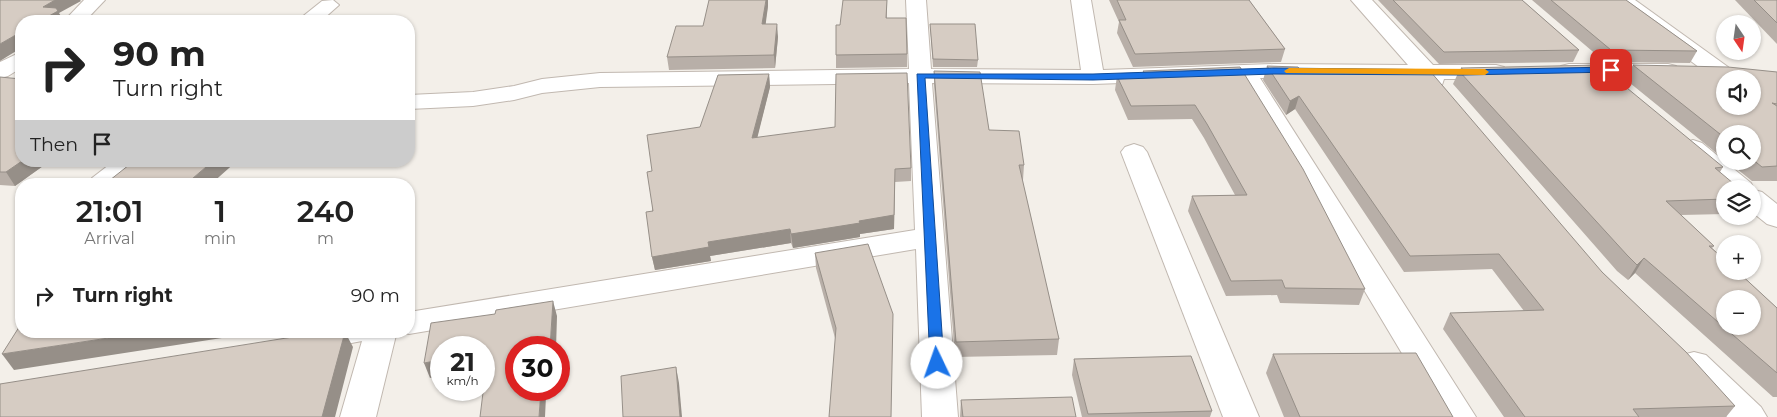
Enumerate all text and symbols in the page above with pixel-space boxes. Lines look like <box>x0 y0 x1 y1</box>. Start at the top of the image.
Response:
north arrow <box>1716 15 1761 60</box>
map controls <box>1716 15 1761 335</box>
text: 90 m <box>113 32 206 75</box>
icon: right <box>30 35 95 100</box>
pin <box>1590 49 1632 91</box>
icon: arrive <box>1597 56 1625 84</box>
button: sound <box>1716 70 1761 115</box>
text: Turn right <box>113 75 223 102</box>
button: search <box>1716 125 1761 170</box>
icon: arrive <box>88 130 116 158</box>
text: Then <box>30 133 78 156</box>
button: layers <box>1716 180 1761 225</box>
text: 21:01 <box>76 193 143 230</box>
text: 1 <box>214 193 226 230</box>
text: 240 <box>297 193 354 230</box>
text: Arrival <box>84 229 135 248</box>
text: min <box>204 229 236 248</box>
text: m <box>317 229 334 248</box>
button: + <box>1716 235 1761 280</box>
icon: right <box>30 282 58 310</box>
text: Turn right <box>73 284 173 307</box>
text: 90 m <box>351 284 400 307</box>
button: − <box>1716 290 1761 335</box>
speed limit sign: 30 <box>505 336 570 401</box>
position arrow <box>910 336 962 388</box>
text: 21 <box>450 347 475 377</box>
text: km/h <box>446 373 479 388</box>

